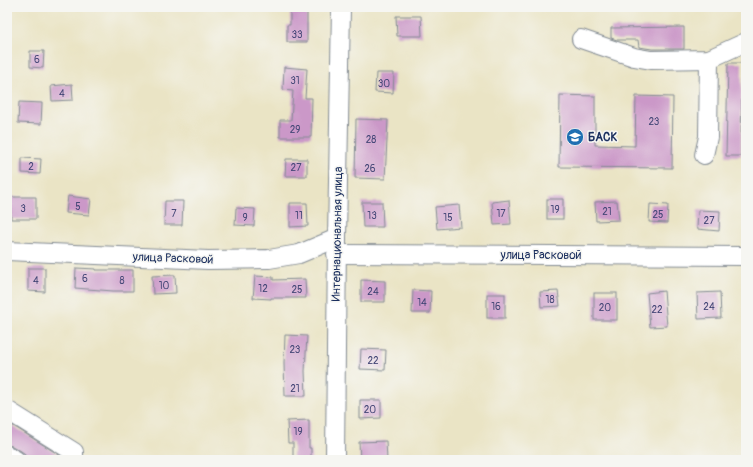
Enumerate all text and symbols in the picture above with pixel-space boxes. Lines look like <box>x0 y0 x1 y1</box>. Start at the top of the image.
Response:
house number: 33 <box>291 29 303 41</box>
house number: 6 <box>34 54 40 66</box>
house number: 31 <box>290 75 300 87</box>
house number: 30 <box>378 78 390 90</box>
house number: 4 <box>59 88 65 100</box>
house number: 23 <box>649 116 660 128</box>
house number: 29 <box>290 124 300 136</box>
school or university icon: БАСК <box>565 127 585 147</box>
place label: БАСК <box>588 130 617 145</box>
house number: 28 <box>366 134 376 146</box>
house number: 2 <box>28 161 34 173</box>
house number: 27 <box>291 162 302 174</box>
house number: 26 <box>364 163 376 175</box>
street label: Интернациональная улица <box>329 166 346 302</box>
house number: 5 <box>75 201 81 213</box>
house number: 3 <box>20 203 26 215</box>
house number: 19 <box>550 204 560 216</box>
house number: 21 <box>602 206 612 218</box>
house number: 7 <box>171 208 177 220</box>
house number: 17 <box>496 208 506 220</box>
house number: 25 <box>652 209 664 221</box>
house number: 11 <box>295 210 303 222</box>
house number: 13 <box>367 210 377 222</box>
house number: 9 <box>242 212 248 224</box>
house number: 15 <box>443 212 453 224</box>
house number: 27 <box>704 215 715 227</box>
street label: улица Расковой <box>500 248 582 263</box>
street label: улица Расковой <box>131 250 214 267</box>
house number: 6 <box>82 273 88 285</box>
house number: 4 <box>33 275 39 287</box>
house number: 8 <box>119 275 125 287</box>
house number: 10 <box>159 280 170 292</box>
house number: 12 <box>258 283 268 295</box>
house number: 25 <box>291 284 303 296</box>
house number: 24 <box>367 286 379 298</box>
house number: 18 <box>546 294 554 306</box>
house number: 14 <box>417 297 427 309</box>
house number: 16 <box>491 301 501 313</box>
house number: 24 <box>703 301 715 313</box>
house number: 20 <box>599 302 611 314</box>
house number: 22 <box>651 304 663 316</box>
house number: 23 <box>290 344 301 356</box>
house number: 22 <box>367 355 379 367</box>
house number: 21 <box>290 383 300 395</box>
house number: 20 <box>364 404 376 416</box>
house number: 19 <box>293 426 303 438</box>

